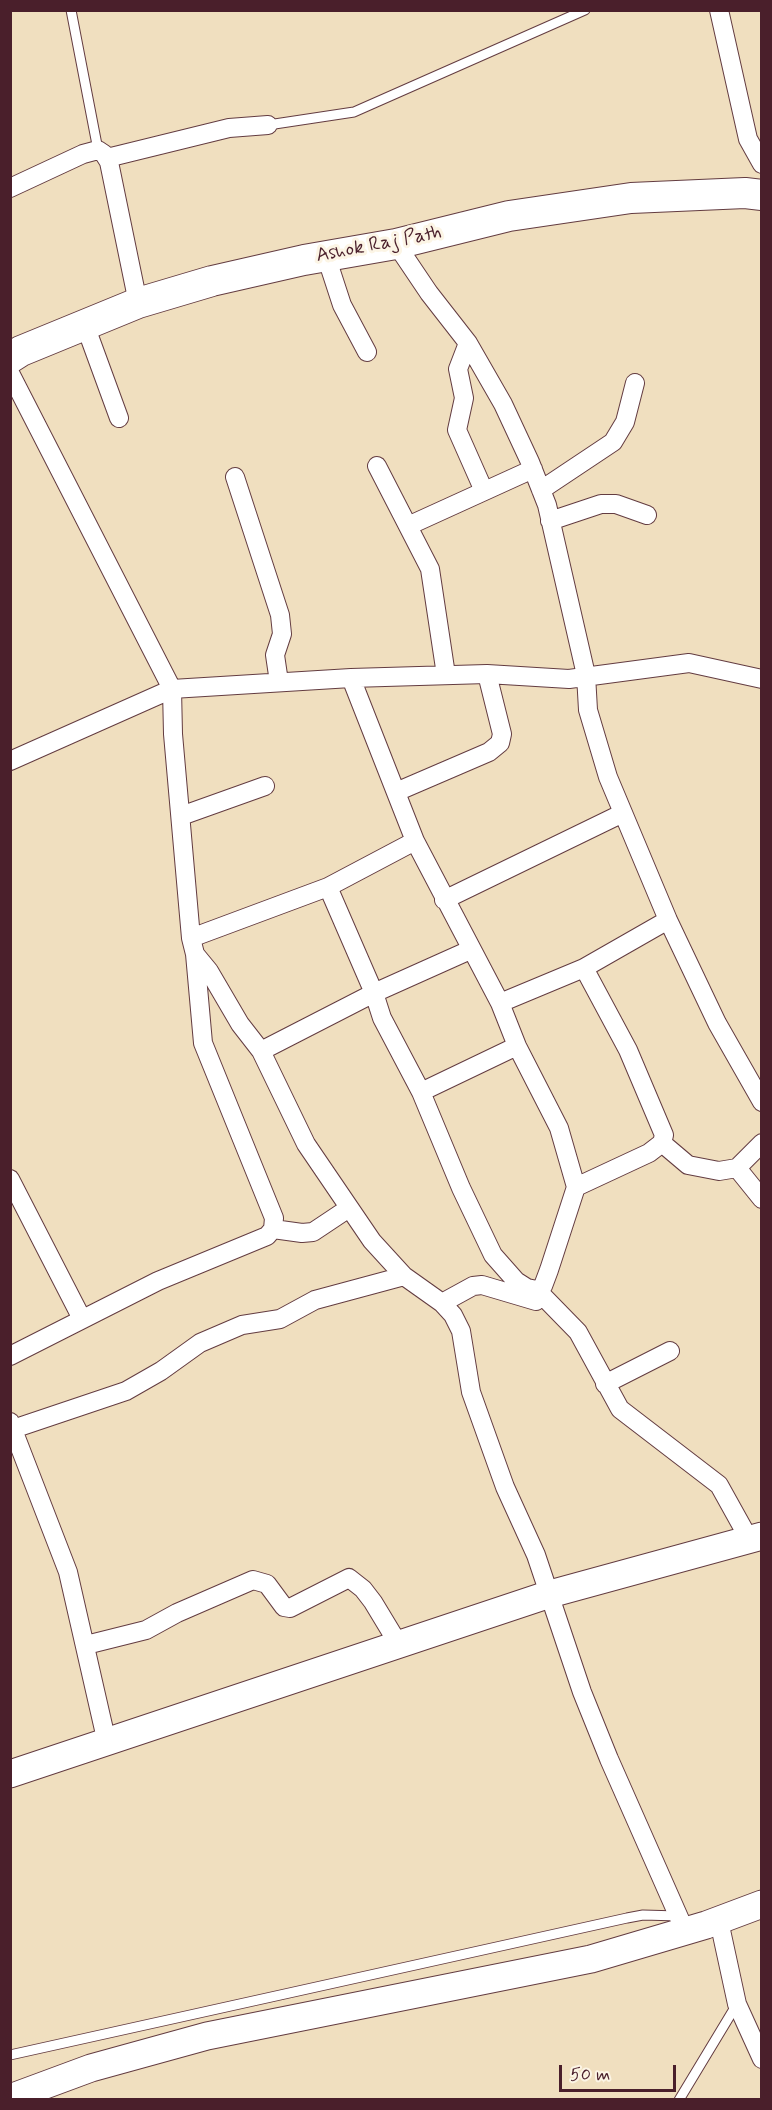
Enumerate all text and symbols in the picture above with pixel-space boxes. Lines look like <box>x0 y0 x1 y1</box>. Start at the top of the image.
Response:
street label: Ashok Raj Path <box>314 221 444 269</box>
scale bar <box>562 2053 679 2091</box>
text: 50 m <box>570 2063 610 2087</box>

